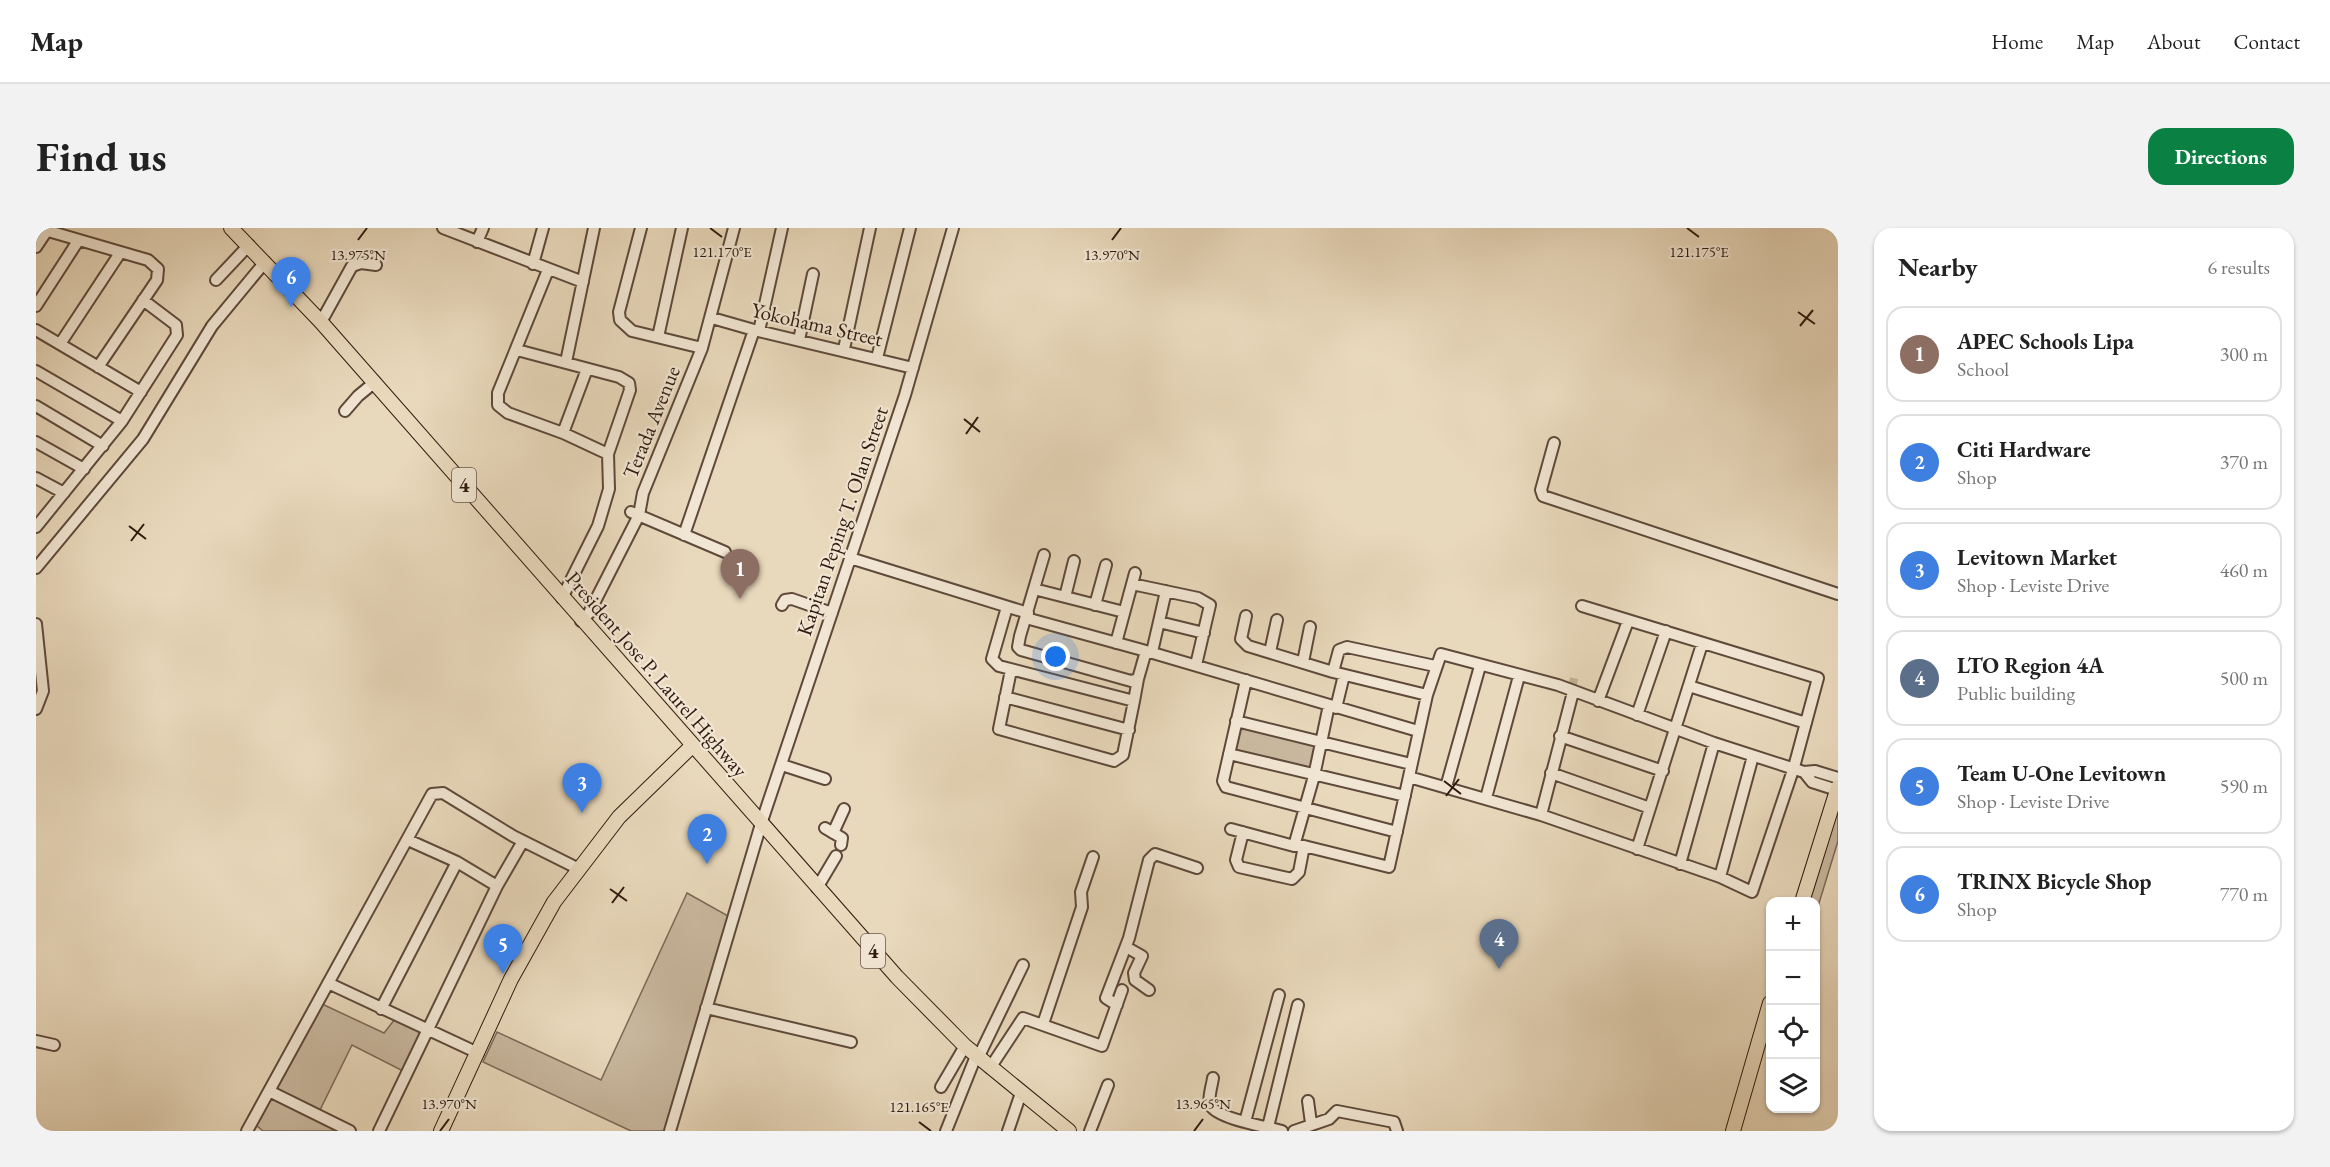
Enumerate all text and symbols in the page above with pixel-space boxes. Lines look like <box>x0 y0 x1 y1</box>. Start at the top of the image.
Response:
text: Map <box>30 23 83 59</box>
text: Home <box>1991 28 2043 55</box>
text: Map <box>2076 28 2114 55</box>
text: About <box>2147 28 2200 55</box>
text: Contact <box>2233 28 2300 55</box>
button: Directions <box>2148 128 2294 185</box>
text: Find us <box>36 129 167 184</box>
text: 121.170°E <box>692 242 752 261</box>
text: 121.175°E <box>1669 242 1729 261</box>
text: 13.975°N <box>330 245 386 264</box>
text: 13.970°N <box>1084 245 1140 264</box>
text: Nearby <box>1898 250 1978 284</box>
text: 6 results <box>2207 254 2270 280</box>
pin: 6 <box>272 257 310 307</box>
street label: Yokohama Street <box>749 296 886 352</box>
text: APEC Schools Lipa <box>1957 327 2134 356</box>
text: 1 <box>1914 341 1925 367</box>
text: 300 m <box>2220 341 2268 367</box>
text: School <box>1957 356 2009 382</box>
street label: Terada Avenue <box>616 362 686 482</box>
street label: Kapitan Peping T. Olan Street <box>790 402 894 639</box>
text: Citi Hardware <box>1957 435 2091 464</box>
text: 2 <box>1914 449 1925 475</box>
text: 370 m <box>2220 449 2268 475</box>
text: Shop <box>1957 464 1997 490</box>
road number: 4 <box>452 468 476 502</box>
text: Levitown Market <box>1957 543 2117 572</box>
pin: 1 <box>720 550 760 599</box>
text: 3 <box>1914 557 1925 583</box>
text: 460 m <box>2220 557 2268 583</box>
street label: President Jose P. Laurel Highway <box>560 565 754 783</box>
text: Shop · Leviste Drive <box>1957 572 2109 598</box>
your location <box>1041 642 1070 671</box>
text: LTO Region 4A <box>1957 651 2104 680</box>
text: 4 <box>1914 665 1925 691</box>
text: 500 m <box>2220 665 2268 691</box>
text: Public building <box>1957 680 2075 706</box>
text: Team U-One Levitown <box>1957 759 2166 788</box>
pin: 3 <box>562 764 602 813</box>
text: 5 <box>1914 773 1925 799</box>
text: 590 m <box>2220 773 2268 799</box>
text: Shop · Leviste Drive <box>1957 788 2109 814</box>
pin: 2 <box>688 814 726 864</box>
text: TRINX Bicycle Shop <box>1957 867 2151 896</box>
text: 6 <box>1914 881 1925 907</box>
text: 770 m <box>2220 881 2268 907</box>
text: Shop <box>1957 896 1997 922</box>
map controls <box>1766 897 1820 1113</box>
button: + <box>1766 897 1820 951</box>
pin: 4 <box>1480 920 1518 969</box>
pin: 5 <box>484 924 522 974</box>
road number: 4 <box>861 934 885 968</box>
button: − <box>1766 951 1820 1005</box>
button: locate <box>1766 1005 1820 1059</box>
button: layers <box>1766 1059 1820 1113</box>
text: 13.970°N <box>421 1094 477 1113</box>
text: 13.965°N <box>1175 1094 1231 1113</box>
text: 121.165°E <box>889 1097 949 1116</box>

